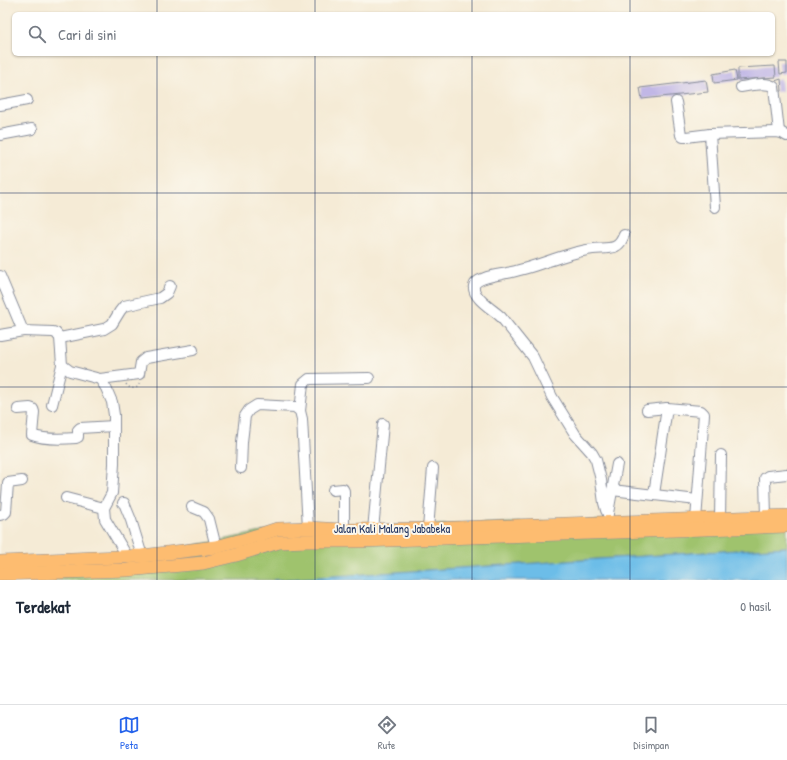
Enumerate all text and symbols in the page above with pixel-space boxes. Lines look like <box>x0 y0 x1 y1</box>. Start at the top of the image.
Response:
search box <box>12 12 775 56</box>
icon: search <box>26 23 48 45</box>
text: Cari di sini <box>58 24 117 45</box>
street label: Jalan Kali Malang Jababeka <box>334 520 450 537</box>
text: Terdekat <box>16 595 70 618</box>
text: 0 hasil <box>740 597 771 615</box>
tab: Peta <box>118 714 140 752</box>
tab: Rute <box>376 714 398 752</box>
tab: Disimpan <box>633 714 669 752</box>

